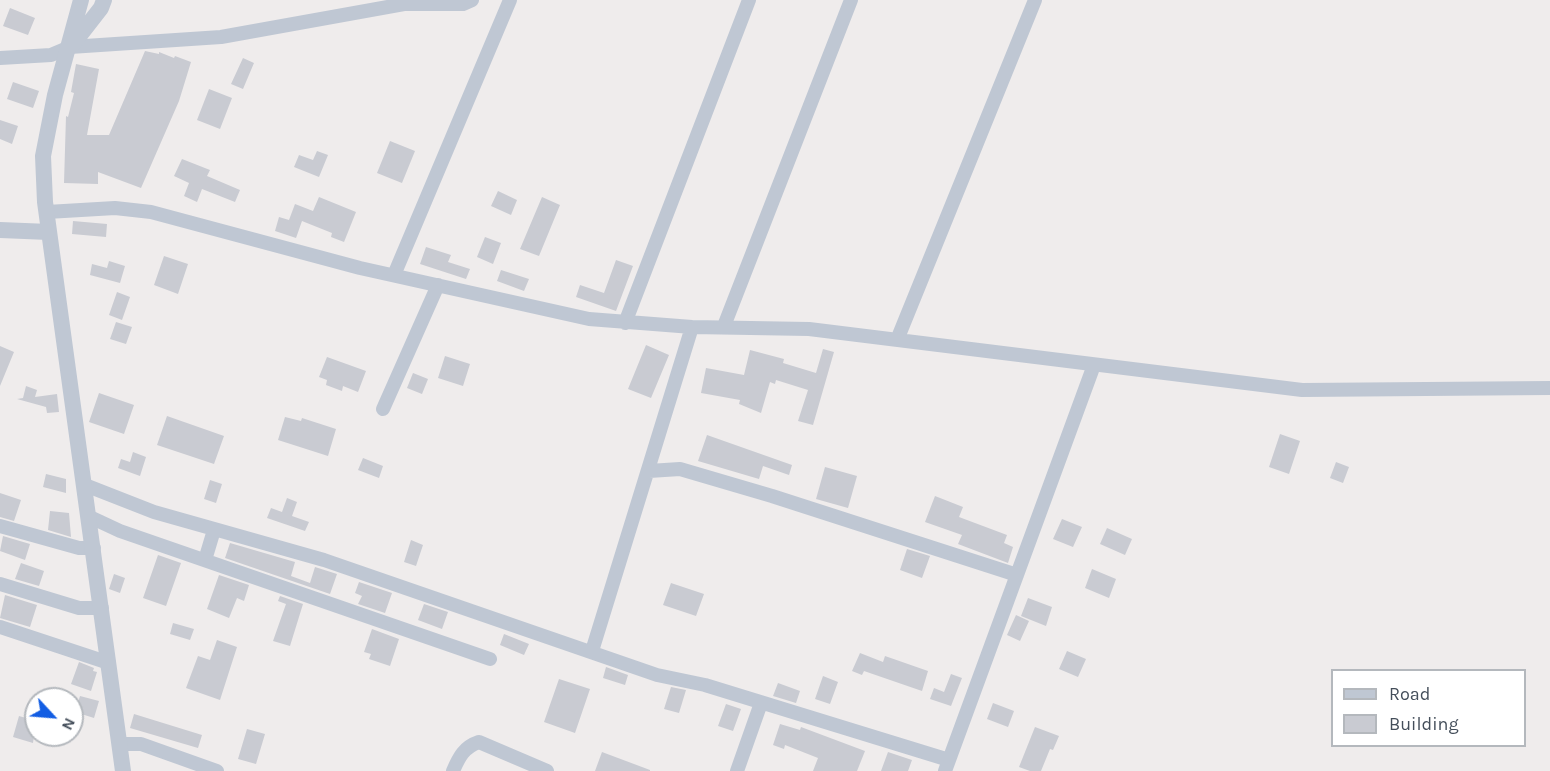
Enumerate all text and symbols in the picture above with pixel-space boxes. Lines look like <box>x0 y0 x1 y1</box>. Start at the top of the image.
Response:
legend <box>1331 669 1526 747</box>
text: Road <box>1389 683 1430 705</box>
north arrow <box>24 687 84 747</box>
text: Building <box>1389 713 1459 735</box>
text: N <box>58 715 80 734</box>

